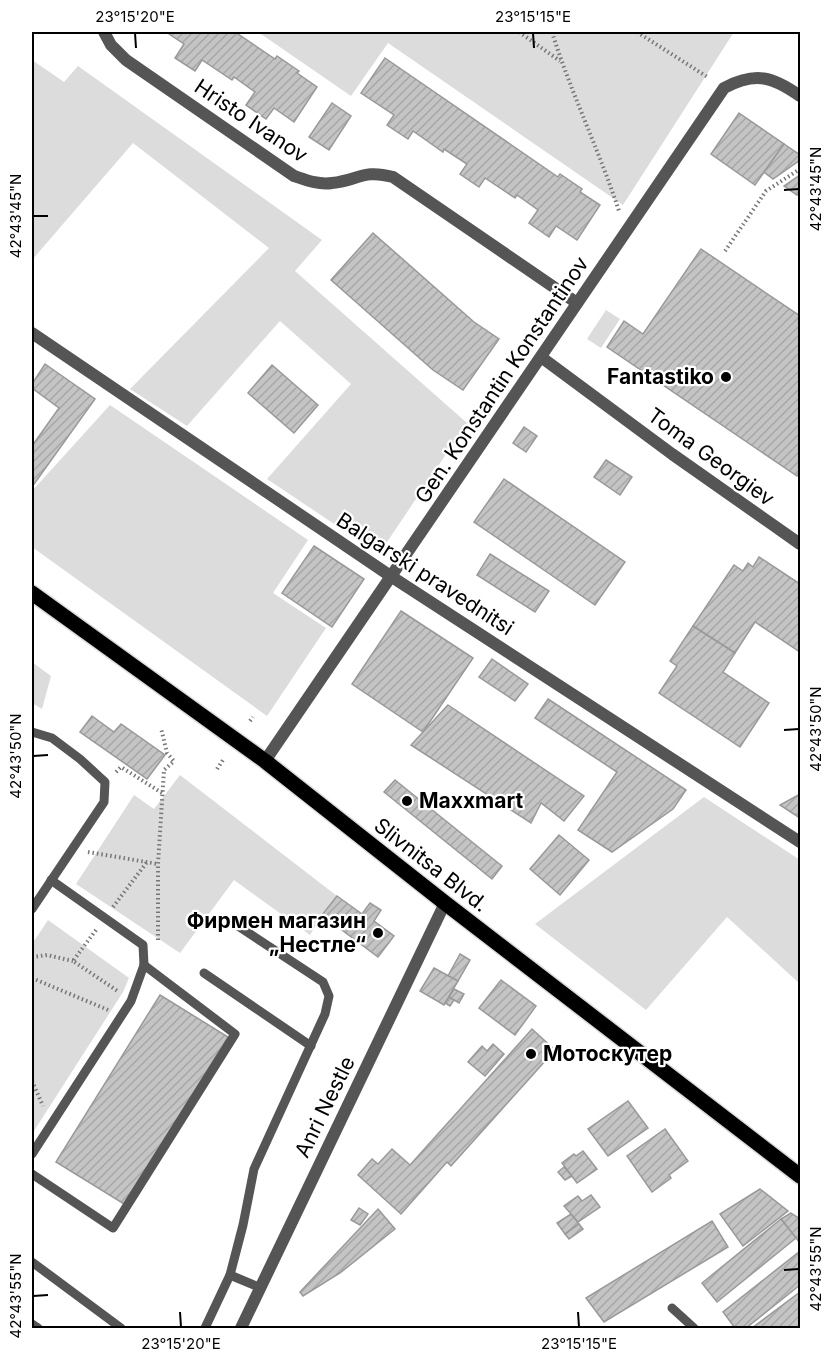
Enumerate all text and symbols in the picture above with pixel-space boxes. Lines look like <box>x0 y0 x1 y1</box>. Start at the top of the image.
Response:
text: 23°15'20"E <box>95 7 175 26</box>
text: 23°15'15"E <box>495 7 571 26</box>
street label: Hristo Ivanov <box>190 74 313 168</box>
text: 42°43'45"N <box>806 147 825 231</box>
text: 42°43'45"N <box>6 174 25 258</box>
street label: Gen. Konstantin Konstantinov <box>410 252 594 508</box>
place label: Fantastiko <box>607 364 714 389</box>
marker: Fantastiko <box>719 370 733 384</box>
street label: Toma Georgiev <box>643 402 780 511</box>
street label: Balgarski pravednitsi <box>332 507 518 640</box>
text: 42°43'50"N <box>806 686 825 772</box>
text: 42°43'50"N <box>6 713 25 799</box>
place label: Maxxmart <box>419 788 523 813</box>
marker: Maxxmart <box>400 794 414 808</box>
street label: Slivnitsa Blvd. <box>369 812 493 917</box>
place label: Фирмен магазин „Нестле“ <box>187 908 366 957</box>
marker: Фирмен магазин „Нестле“ <box>371 926 385 940</box>
place label: Мотоскутер <box>543 1041 672 1066</box>
marker: Мотоскутер <box>524 1047 538 1061</box>
street label: Anri Nestle <box>289 1052 360 1161</box>
text: 42°43'55"N <box>806 1227 825 1311</box>
text: 42°43'55"N <box>6 1254 25 1338</box>
text: 23°15'20"E <box>141 1334 221 1353</box>
text: 23°15'15"E <box>541 1334 617 1353</box>

